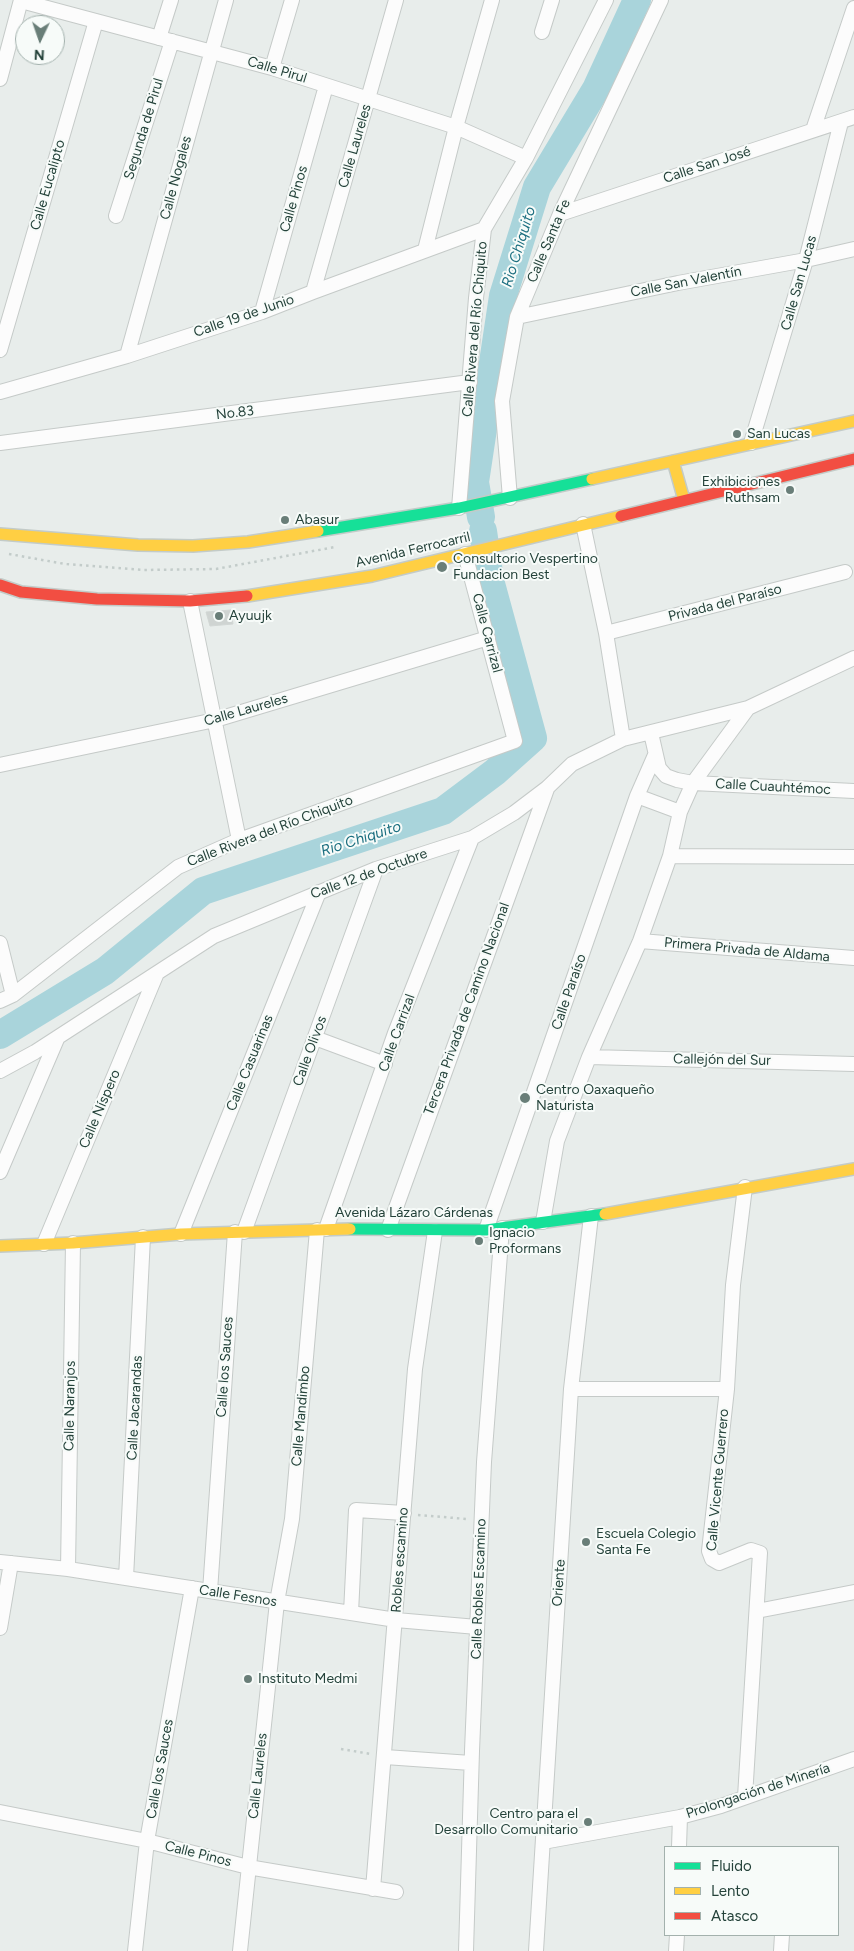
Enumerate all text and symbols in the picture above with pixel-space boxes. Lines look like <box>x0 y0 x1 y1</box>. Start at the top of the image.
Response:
north arrow <box>15 15 65 65</box>
text: N <box>33 46 45 63</box>
street label: Calle Pirul <box>245 53 309 87</box>
street label: Segunda de Pirul <box>121 76 167 182</box>
street label: Calle Laureles <box>335 102 375 190</box>
street label: Calle Nogales <box>157 134 195 222</box>
street label: Calle Eucalipto <box>27 138 69 232</box>
street label: Calle San José <box>661 143 753 187</box>
street label: Calle Pinos <box>277 164 311 234</box>
street label: Calle Santa Fe <box>524 197 574 285</box>
water label: Rio Chiquito <box>498 205 540 289</box>
street label: Calle San Lucas <box>777 234 821 332</box>
street label: Calle Rivera del Río Chiquito <box>459 240 491 418</box>
street label: Calle San Valentín <box>629 263 743 301</box>
street label: Calle 19 de Junio <box>192 291 296 341</box>
street label: No.83 <box>215 402 255 424</box>
place label: San Lucas <box>747 426 810 442</box>
marker: San Lucas <box>731 428 743 440</box>
place label: Exhibiciones Ruthsam <box>702 474 780 507</box>
marker: Exhibiciones Ruthsam <box>784 484 796 496</box>
place label: Abasur <box>295 512 339 528</box>
marker: Abasur <box>279 514 291 526</box>
street label: Avenida Ferrocarril <box>354 529 472 571</box>
place label: Consultorio Vespertino Fundacion Best <box>453 551 598 584</box>
marker: Consultorio Vespertino Fundacion Best <box>435 560 449 574</box>
street label: Privada del Paraíso <box>667 581 783 625</box>
street label: Calle Carrizal <box>468 591 506 675</box>
place label: Ayuujk <box>229 608 272 624</box>
marker: Ayuujk <box>213 610 225 622</box>
street label: Calle Laureles <box>202 690 290 730</box>
street label: Calle Cuauhtémoc <box>715 776 831 798</box>
street label: Calle Rivera del Río Chiquito <box>185 792 355 870</box>
water label: Rio Chiquito <box>319 818 403 860</box>
street label: Calle 12 de Octubre <box>308 845 430 903</box>
street label: Tercera Privada de Camino Nacional <box>421 900 513 1118</box>
street label: Primera Privada de Aldama <box>663 934 831 966</box>
street label: Calle Paraíso <box>548 952 590 1032</box>
street label: Calle Carrizal <box>375 992 419 1074</box>
street label: Calle Casuarinas <box>223 1012 277 1114</box>
street label: Calle Olivos <box>290 1014 330 1088</box>
street label: Callejón del Sur <box>673 1051 771 1069</box>
street label: Calle Níspero <box>76 1067 124 1151</box>
place label: Centro Oaxaqueño Naturista <box>536 1082 654 1114</box>
marker: Centro Oaxaqueño Naturista <box>518 1091 532 1105</box>
street label: Avenida Lázaro Cárdenas <box>335 1205 493 1221</box>
place label: Ignacio Proformans <box>489 1225 561 1258</box>
marker: Ignacio Proformans <box>473 1235 485 1247</box>
street label: Calle los Sauces <box>213 1316 237 1418</box>
street label: Calle Jacarandas <box>124 1355 146 1461</box>
street label: Calle Naranjos <box>61 1361 79 1451</box>
street label: Calle Mandimbo <box>288 1365 314 1467</box>
street label: Calle Vicente Guerrero <box>703 1408 733 1552</box>
street label: Robles escamino <box>388 1507 412 1613</box>
street label: Calle Robles Escamino <box>468 1518 490 1660</box>
place label: Escuela Colegio Santa Fe <box>596 1526 696 1558</box>
marker: Escuela Colegio Santa Fe <box>580 1536 592 1548</box>
street label: Oriente <box>549 1559 569 1607</box>
street label: Calle Fesnos <box>198 1582 278 1610</box>
place label: Instituto Medmi <box>258 1671 357 1687</box>
marker: Instituto Medmi <box>242 1673 254 1685</box>
street label: Calle los Sauces <box>143 1718 177 1820</box>
street label: Calle Laureles <box>245 1732 271 1820</box>
street label: Prolongación de Minería <box>684 1760 832 1822</box>
place label: Centro para el Desarrollo Comunitario <box>434 1806 578 1838</box>
marker: Centro para el Desarrollo Comunitario <box>582 1816 594 1828</box>
street label: Calle Pinos <box>163 1838 233 1870</box>
legend <box>664 1846 839 1936</box>
text: Fluido <box>711 1857 752 1875</box>
text: Lento <box>711 1882 750 1900</box>
text: Atasco <box>711 1907 758 1925</box>

